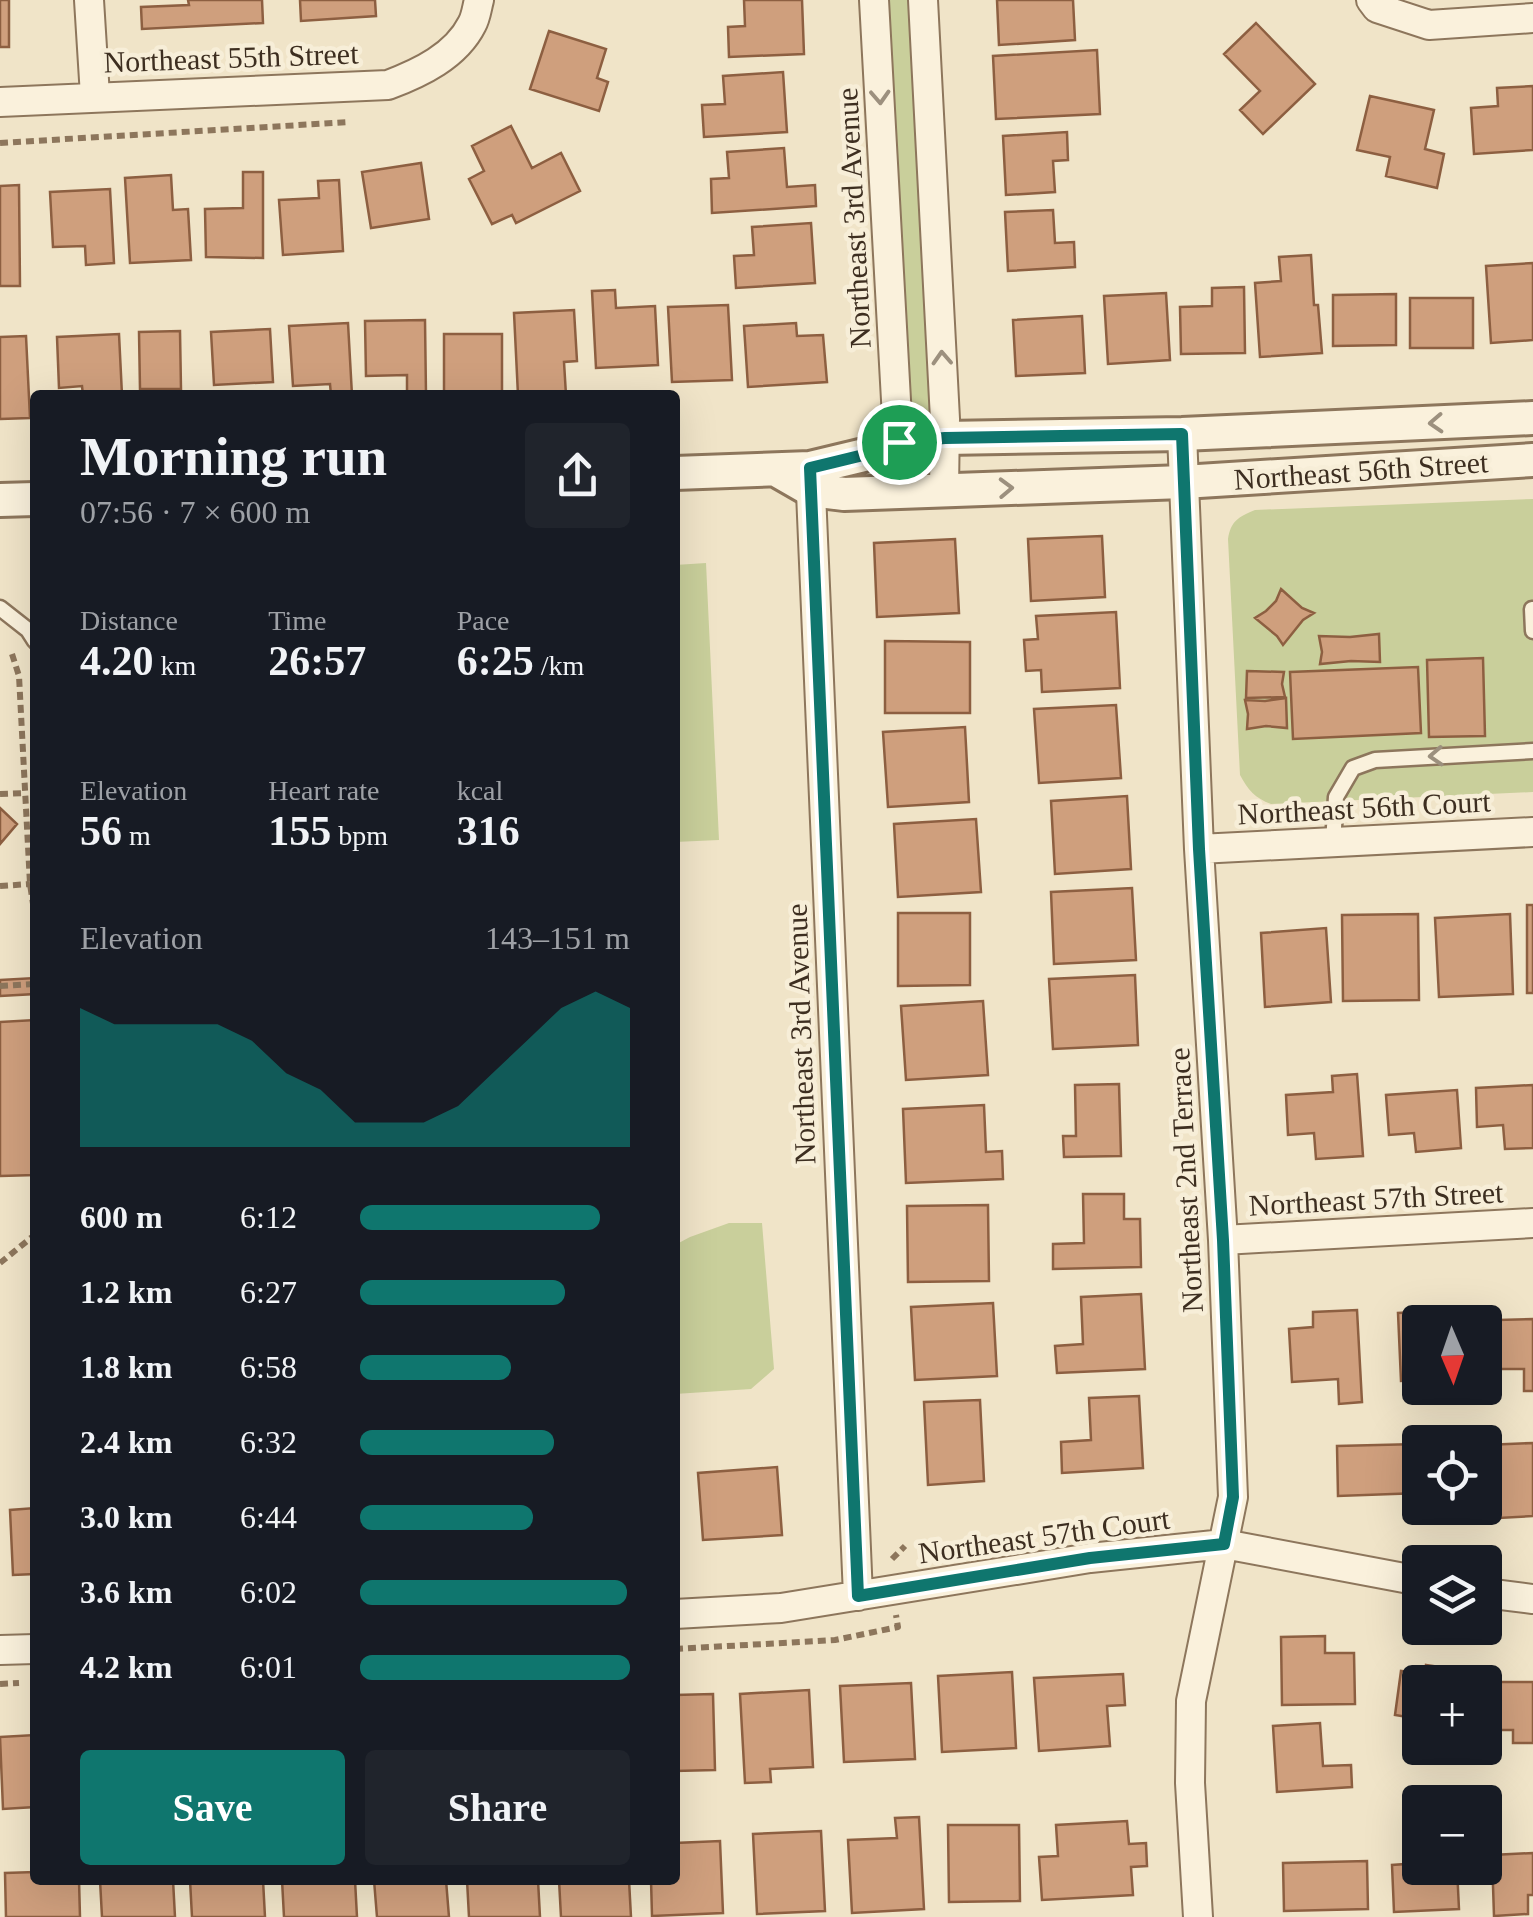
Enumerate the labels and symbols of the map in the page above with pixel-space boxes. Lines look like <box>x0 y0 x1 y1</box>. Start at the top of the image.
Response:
street label: Northeast 55th Street <box>103 37 360 78</box>
street label: Northeast 3rd Avenue <box>830 87 877 349</box>
one-way arrow <box>869 90 890 106</box>
one-way arrow <box>932 350 953 366</box>
pin <box>857 400 942 485</box>
one-way arrow <box>1427 412 1443 433</box>
street label: Northeast 56th Street <box>1233 445 1490 496</box>
one-way arrow <box>999 478 1015 499</box>
one-way arrow <box>1427 745 1443 766</box>
street label: Northeast 56th Court <box>1237 784 1492 831</box>
street label: Northeast 3rd Avenue <box>779 903 822 1165</box>
street label: Northeast 2nd Terrace <box>1162 1047 1209 1313</box>
street label: Northeast 57th Street <box>1248 1175 1505 1222</box>
north arrow <box>1402 1305 1502 1405</box>
street label: Northeast 57th Court <box>916 1501 1172 1569</box>

